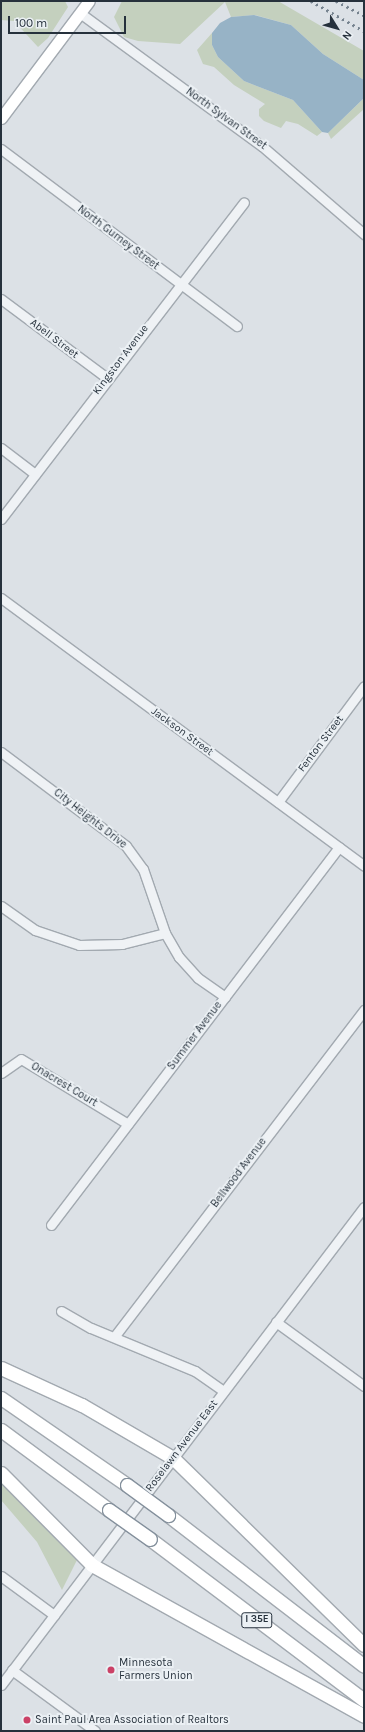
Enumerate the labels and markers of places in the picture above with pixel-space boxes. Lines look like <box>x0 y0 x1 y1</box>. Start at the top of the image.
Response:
place label: Minnesota Farmers Union <box>119 1657 193 1683</box>
marker: Minnesota Farmers Union <box>106 1665 116 1675</box>
place label: Saint Paul Area Association of Realtors <box>35 1713 229 1727</box>
marker: Saint Paul Area Association of Realtors <box>22 1715 32 1725</box>

